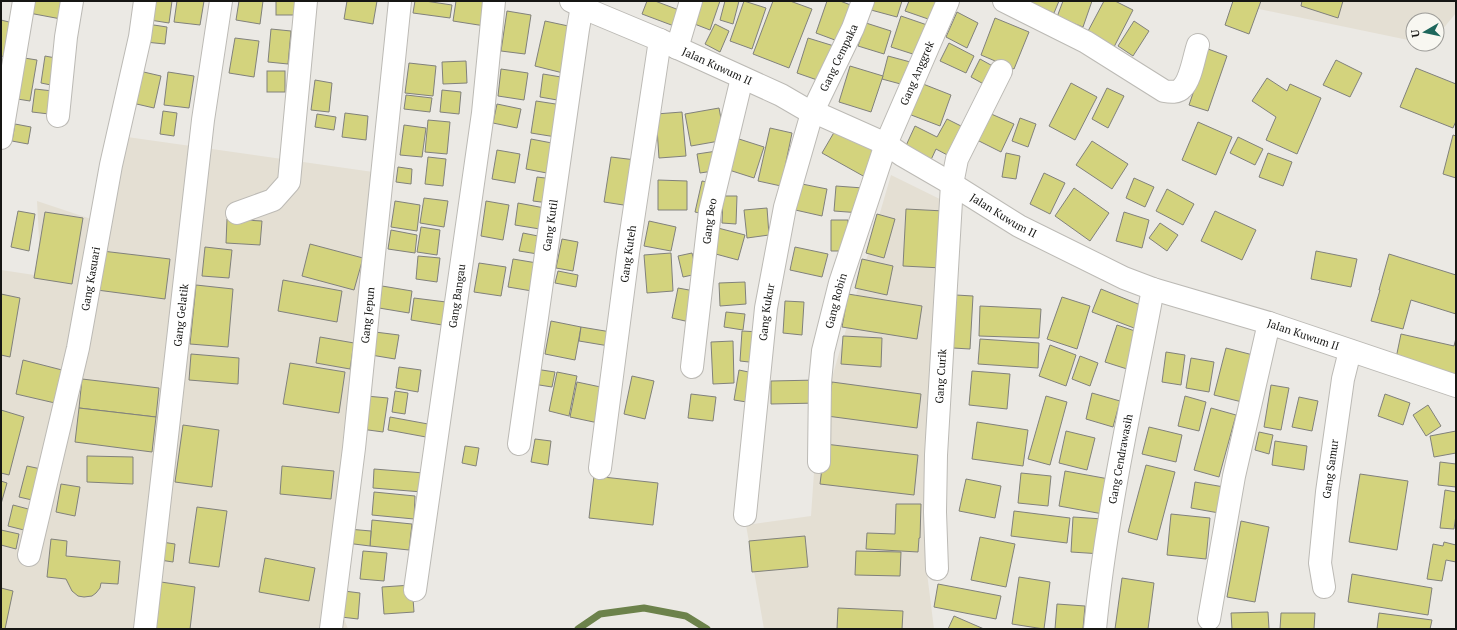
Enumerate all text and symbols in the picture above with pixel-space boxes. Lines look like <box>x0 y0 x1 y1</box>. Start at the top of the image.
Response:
north arrow <box>1405 12 1445 52</box>
street label: Gang Cempaka <box>816 22 861 94</box>
text: U <box>1408 28 1423 39</box>
street label: Gang Anggrek <box>897 38 937 108</box>
street label: Jalan Kuwum II <box>680 44 754 88</box>
street label: Jalan Kuwum II <box>968 190 1039 241</box>
street label: Gang Beo <box>699 196 720 245</box>
street label: Gang Kutil <box>539 198 561 252</box>
street label: Gang Kuteh <box>617 224 639 283</box>
street label: Gang Kasuari <box>78 246 103 312</box>
street label: Gang Bangau <box>445 262 469 329</box>
street label: Gang Robin <box>822 271 850 330</box>
street label: Gang Gelatik <box>170 282 191 347</box>
street label: Gang Kukur <box>756 282 778 342</box>
street label: Gang Jepun <box>358 286 378 344</box>
street label: Jalan Kuwum II <box>1266 316 1341 353</box>
street label: Gang Curik <box>932 348 949 404</box>
street label: Gang Cendrawasih <box>1105 412 1136 505</box>
street label: Gang Samur <box>1319 438 1341 499</box>

